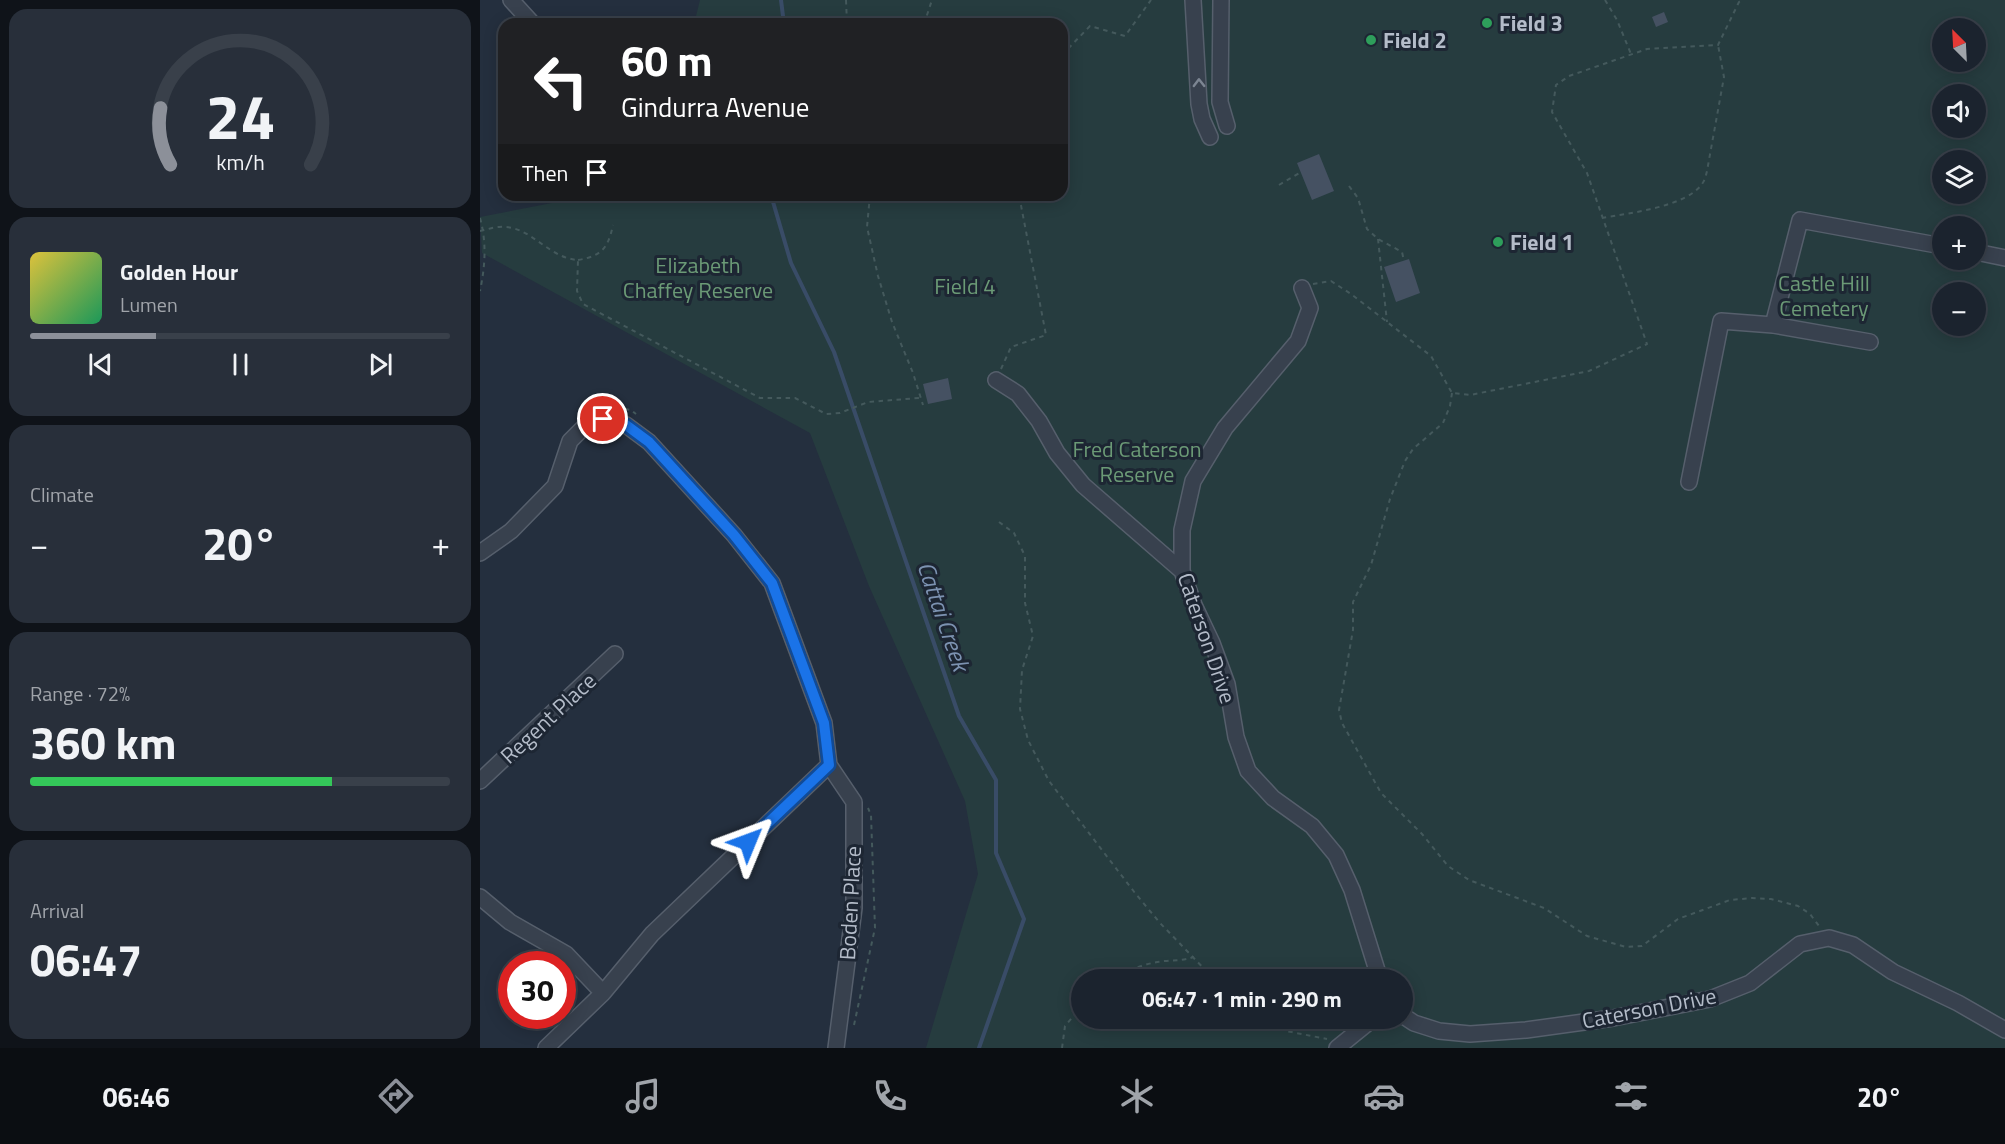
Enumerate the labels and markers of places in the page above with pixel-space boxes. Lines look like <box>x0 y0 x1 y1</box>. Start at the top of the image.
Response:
place label: Field 3 <box>1499 6 1563 40</box>
marker: Field 3 <box>1480 16 1494 30</box>
place label: Field 2 <box>1383 23 1447 57</box>
marker: Field 2 <box>1364 33 1378 47</box>
place label: Field 1 <box>1510 225 1574 259</box>
marker: Field 1 <box>1491 235 1505 249</box>
pin <box>577 393 628 444</box>

